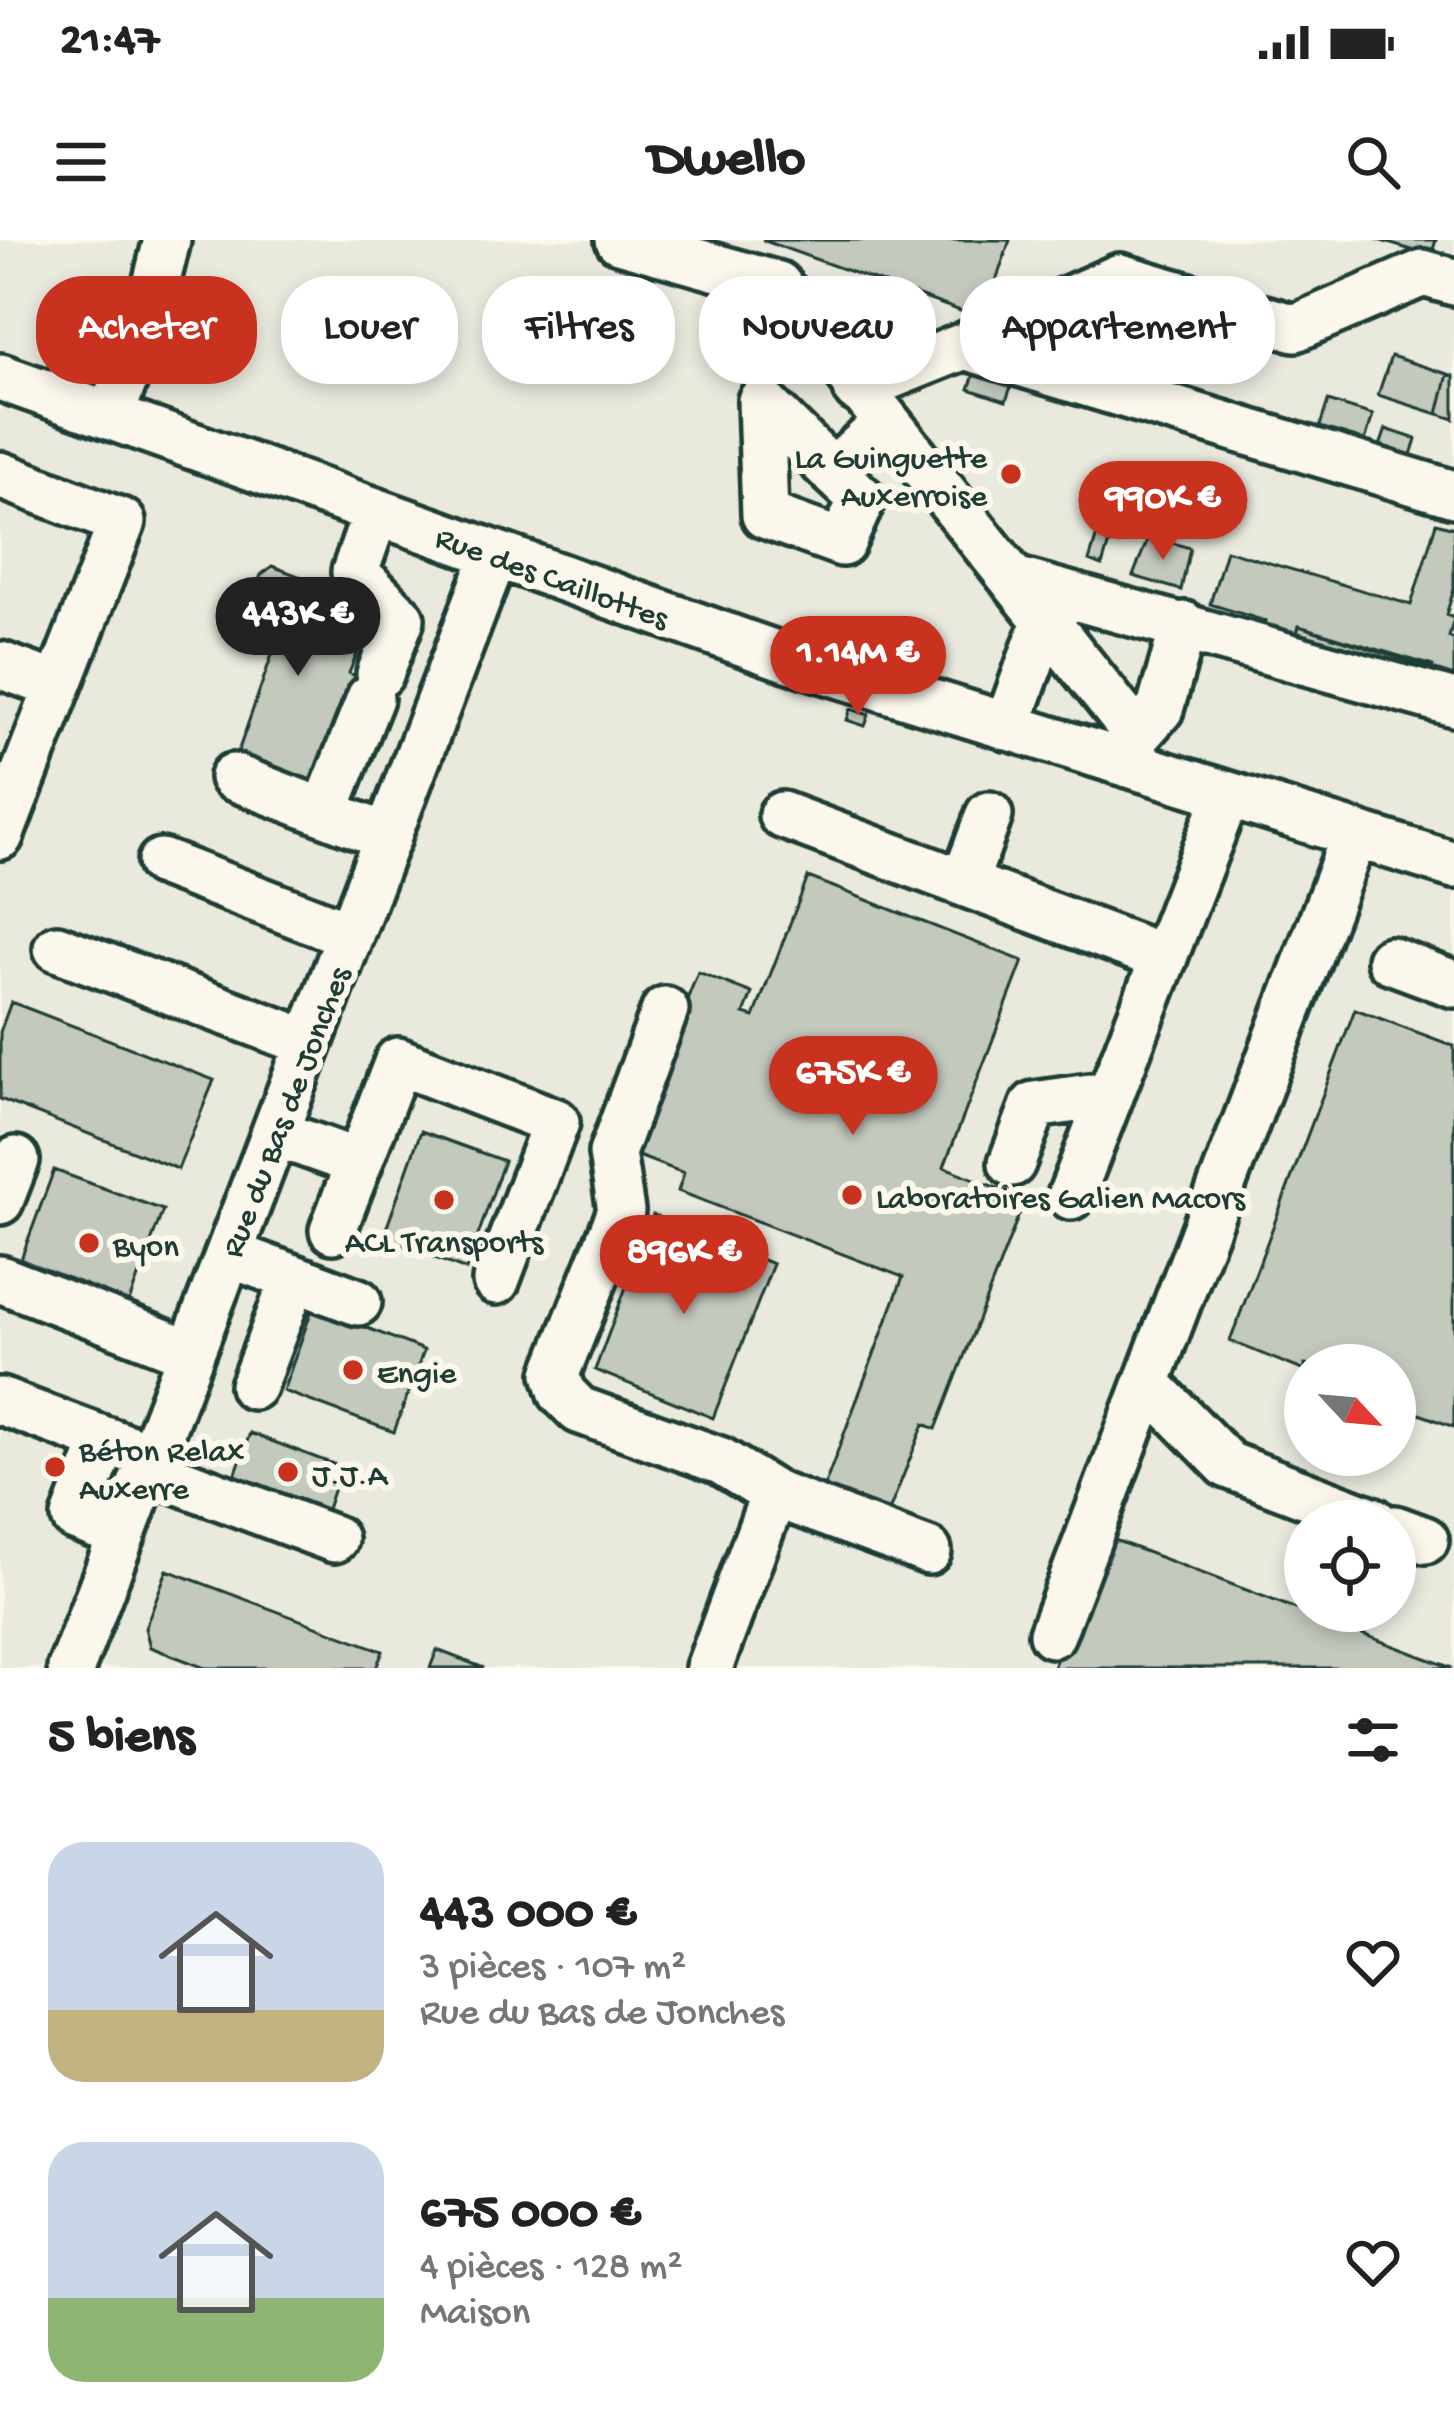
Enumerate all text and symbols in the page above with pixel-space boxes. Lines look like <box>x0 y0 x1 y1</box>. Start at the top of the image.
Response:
text: 21:47 <box>60 16 159 69</box>
icon: menu <box>48 129 114 195</box>
icon: search <box>1340 129 1406 195</box>
text: Dwello <box>649 130 805 194</box>
chip: Acheter <box>36 276 257 384</box>
chip: Louer <box>281 276 458 384</box>
chip: Filtres <box>482 276 675 384</box>
chip: Nouveau <box>699 276 936 384</box>
chip: Appartement <box>960 276 1275 384</box>
place label: La Guinguette Auxerroise <box>794 442 988 518</box>
marker: La Guinguette Auxerroise <box>998 461 1024 487</box>
pin: 990K € <box>1065 461 1261 563</box>
text: 990K € <box>1105 477 1221 523</box>
street label: Rue des Caillottes <box>429 521 673 641</box>
pin: 443K € <box>200 577 396 679</box>
text: 443K € <box>242 593 354 639</box>
pin: 1.14M € <box>747 616 969 718</box>
text: 1.14M € <box>797 632 919 678</box>
street label: Rue du Bas de Jonches <box>216 962 362 1264</box>
pin: 675K € <box>755 1036 951 1138</box>
text: 675K € <box>796 1052 910 1098</box>
marker: Laboratoires Galien Macors <box>839 1182 865 1208</box>
place label: Laboratoires Galien Macors <box>876 1182 1246 1220</box>
marker: ACL Transports <box>431 1187 457 1213</box>
pin: 896K € <box>586 1215 782 1317</box>
place label: ACL Transports <box>345 1226 544 1264</box>
marker: Byon <box>76 1230 102 1256</box>
place label: Byon <box>112 1230 179 1268</box>
text: 896K € <box>627 1231 741 1277</box>
north arrow <box>1284 1344 1416 1476</box>
map controls <box>1284 1344 1416 1632</box>
marker: Engie <box>340 1357 366 1383</box>
place label: Engie <box>377 1357 457 1395</box>
place label: Béton Relax Auxerre <box>78 1435 244 1511</box>
marker: Béton Relax Auxerre <box>42 1454 68 1480</box>
marker: J.J.A <box>275 1459 301 1485</box>
place label: J.J.A <box>312 1459 389 1497</box>
button: locate <box>1284 1500 1416 1632</box>
icon: filters <box>1340 1707 1406 1773</box>
text: 5 biens <box>48 1710 194 1770</box>
text: 443 000 € <box>420 1886 636 1946</box>
icon: home <box>144 1890 288 2034</box>
icon: heart <box>1340 1929 1406 1995</box>
text: 3 pièces · 107 m² <box>420 1946 686 1992</box>
text: Rue du Bas de Jonches <box>420 1992 784 2038</box>
text: 675 000 € <box>420 2186 641 2246</box>
icon: home <box>144 2190 288 2334</box>
icon: heart <box>1340 2229 1406 2295</box>
text: 4 pièces · 128 m² <box>420 2246 683 2292</box>
text: Maison <box>420 2292 530 2338</box>

